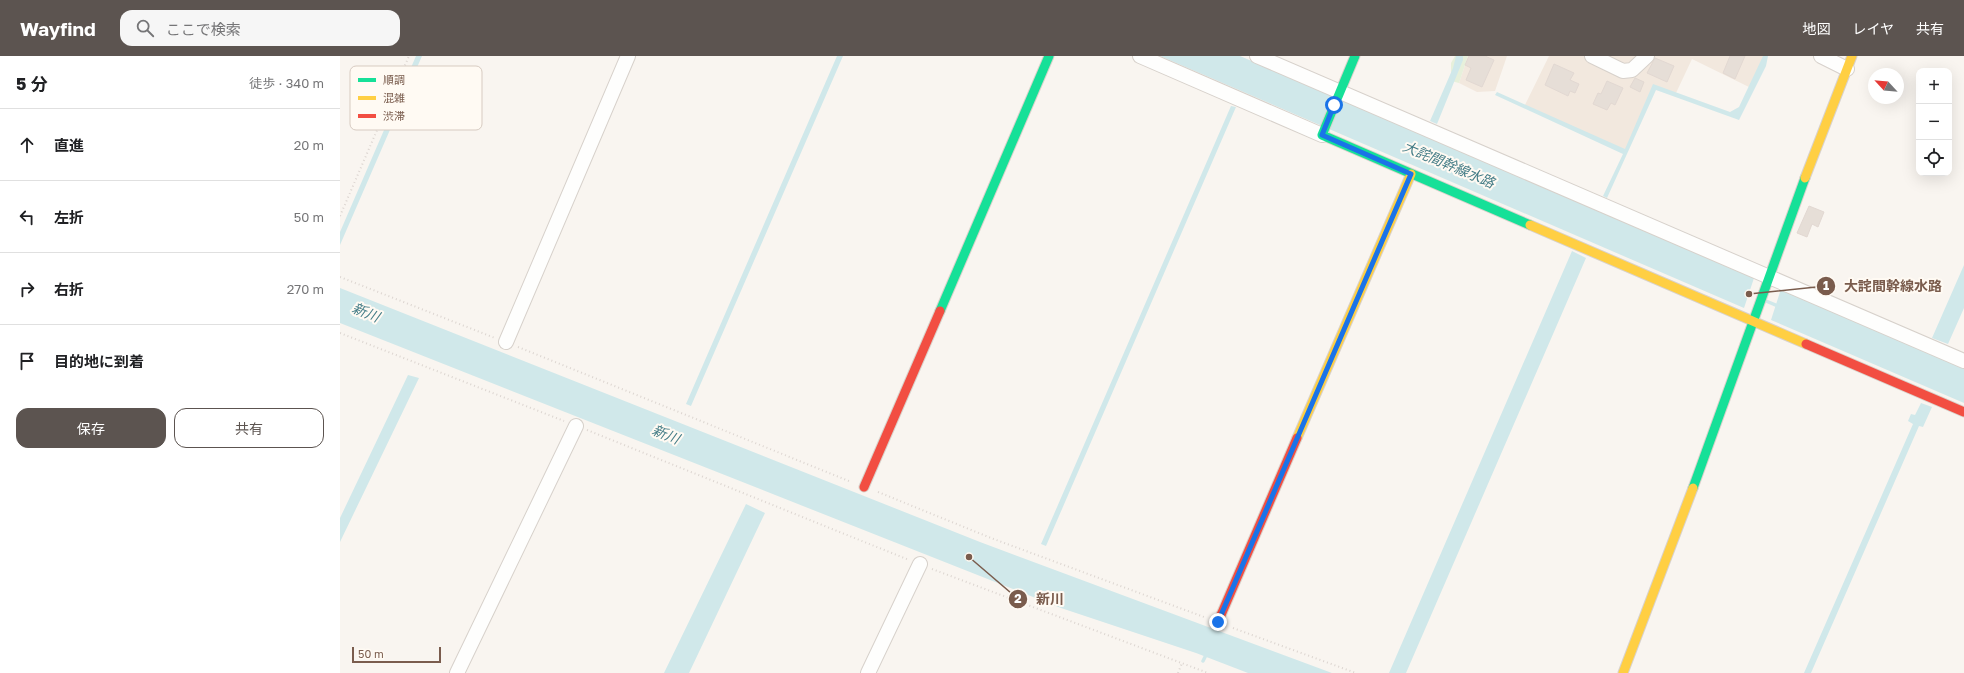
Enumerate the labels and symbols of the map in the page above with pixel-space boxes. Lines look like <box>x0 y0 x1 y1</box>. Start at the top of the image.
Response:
legend <box>350 66 482 130</box>
north arrow <box>1868 68 1904 104</box>
text: 順調 <box>383 73 405 86</box>
text: 混雑 <box>383 91 405 104</box>
route start <box>1325 96 1343 114</box>
text: 渋滞 <box>383 109 405 122</box>
water label: 大詫間幹線水路 <box>1401 137 1498 191</box>
callout: 大詫間幹線水路 <box>1816 273 1950 299</box>
text: 大詫間幹線水路 <box>1844 277 1942 294</box>
text: 1 <box>1823 278 1829 293</box>
water label: 新川 <box>350 299 384 326</box>
water label: 新川 <box>650 421 684 448</box>
callout: 新川 <box>1008 586 1072 612</box>
text: 新川 <box>1036 590 1064 607</box>
text: 2 <box>1014 591 1022 606</box>
route end <box>1209 613 1227 631</box>
scale bar <box>352 645 441 664</box>

